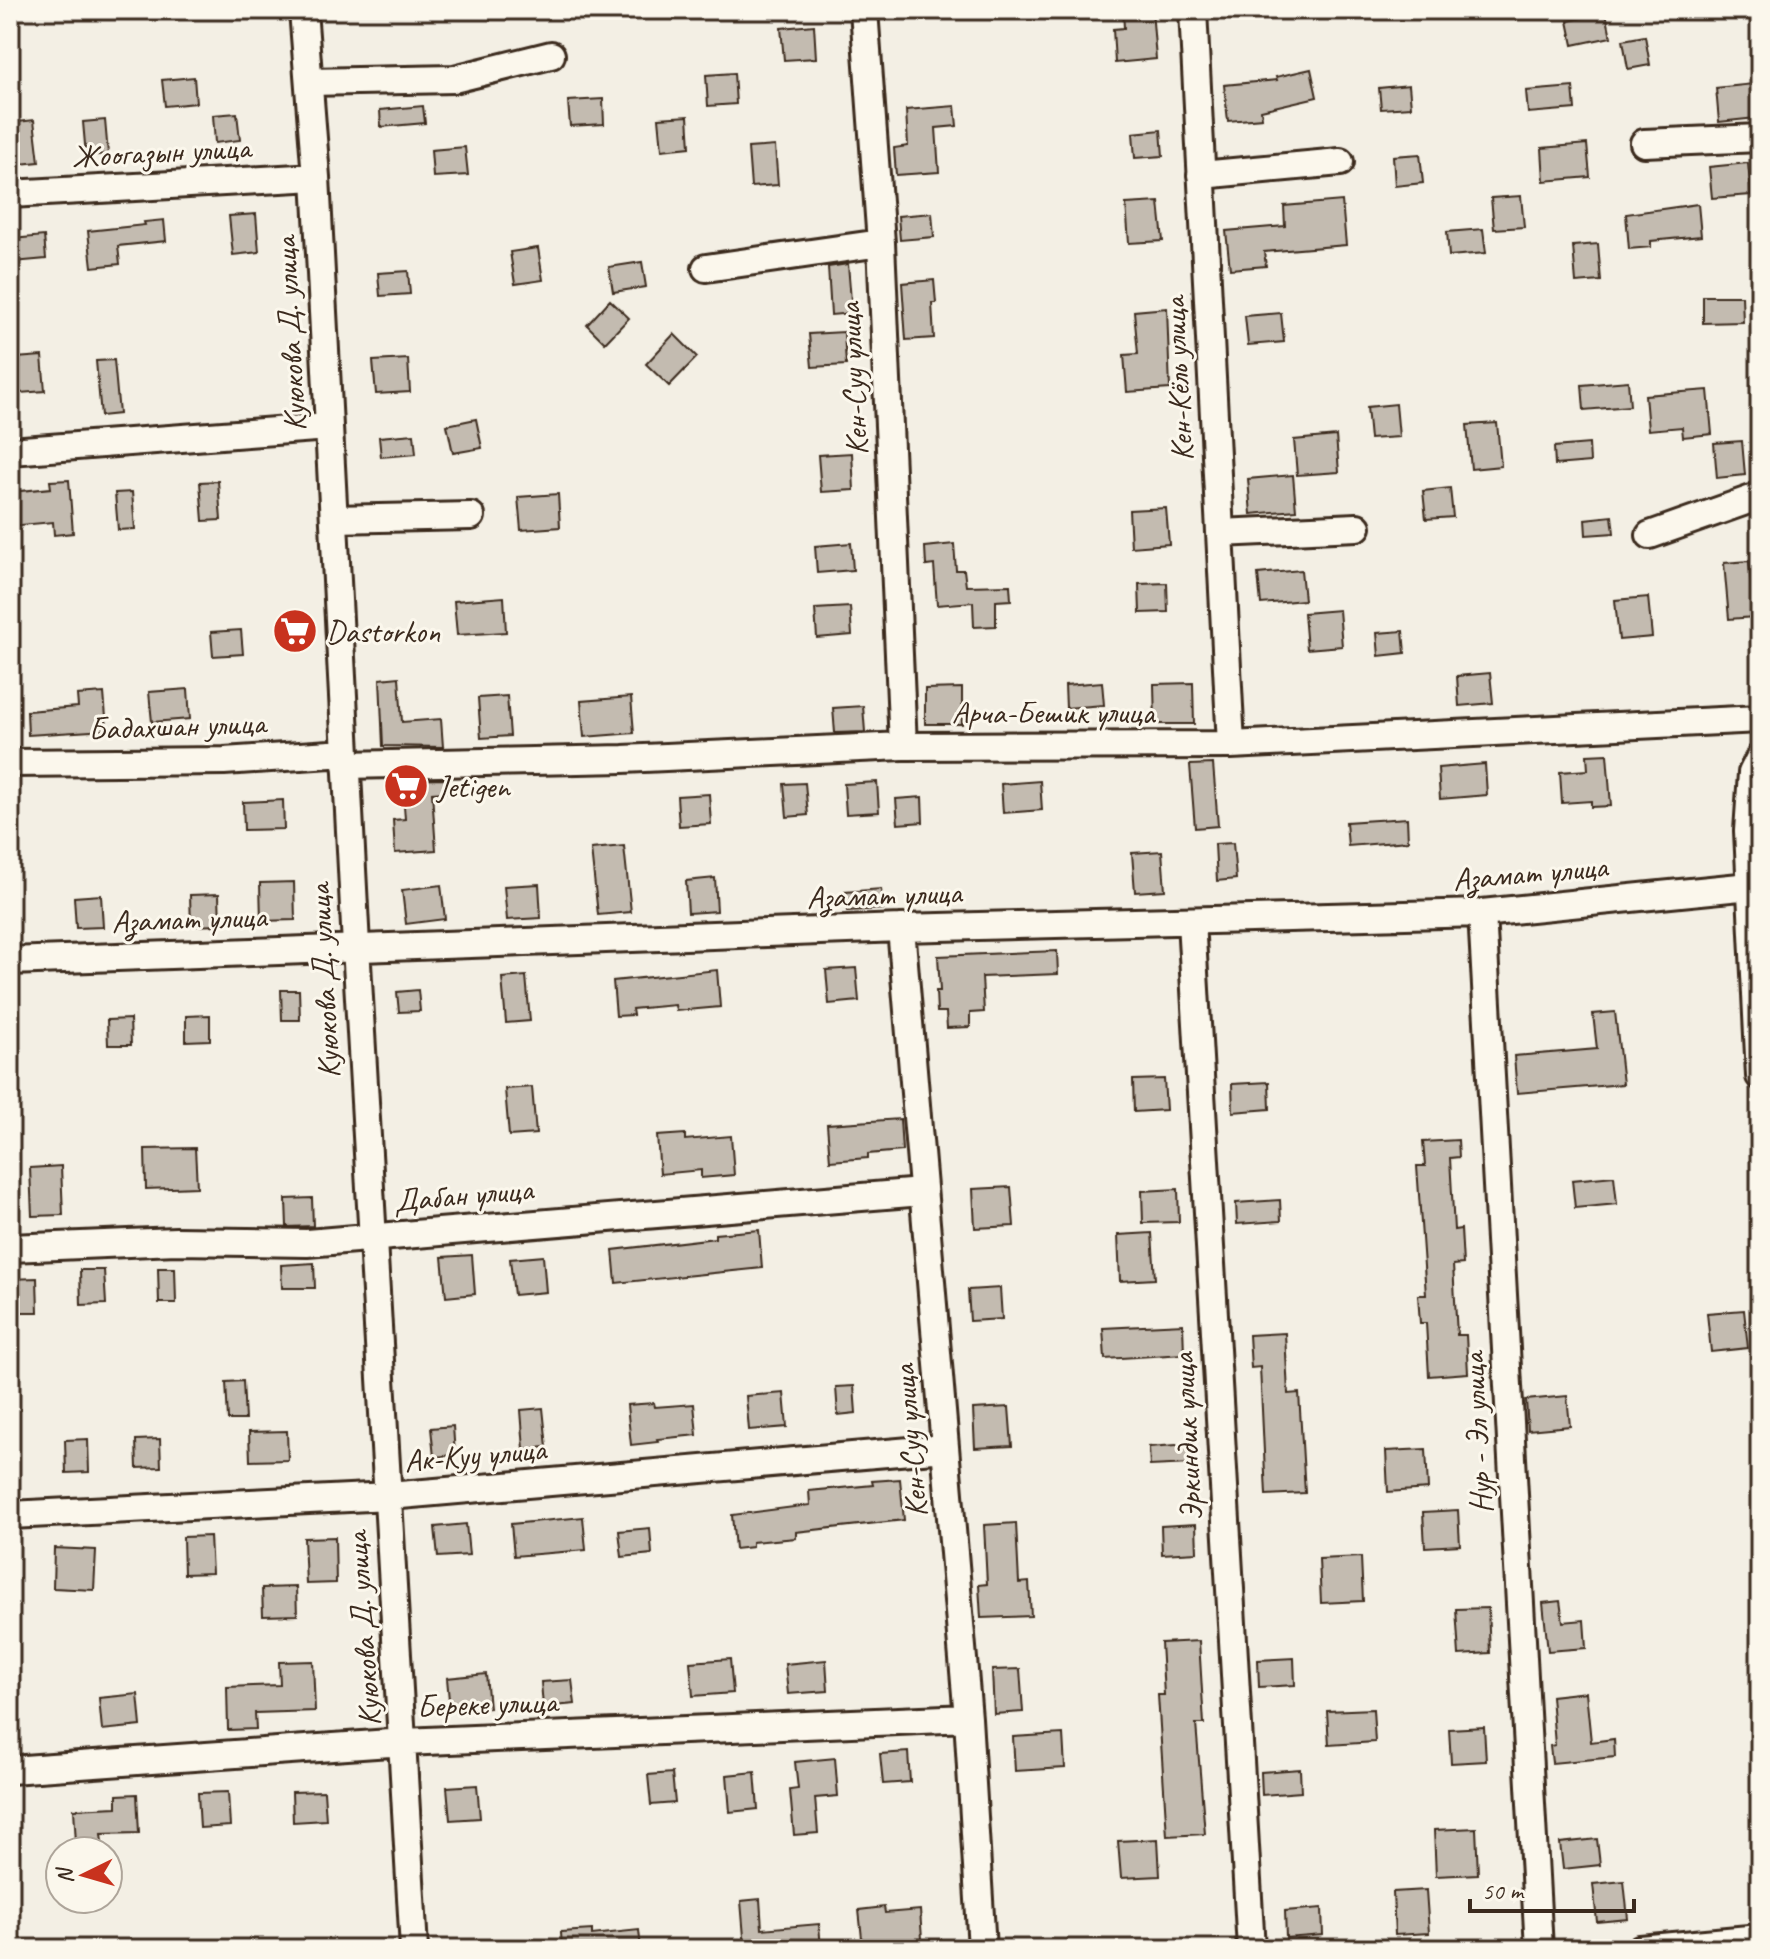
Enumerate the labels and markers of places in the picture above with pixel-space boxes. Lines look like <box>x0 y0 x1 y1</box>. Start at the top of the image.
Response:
supermarket icon: Dastorkon <box>271 607 319 655</box>
place label: Dastorkon <box>326 611 441 652</box>
supermarket icon: Jetigen <box>382 762 430 810</box>
place label: Jetigen <box>435 766 511 807</box>

